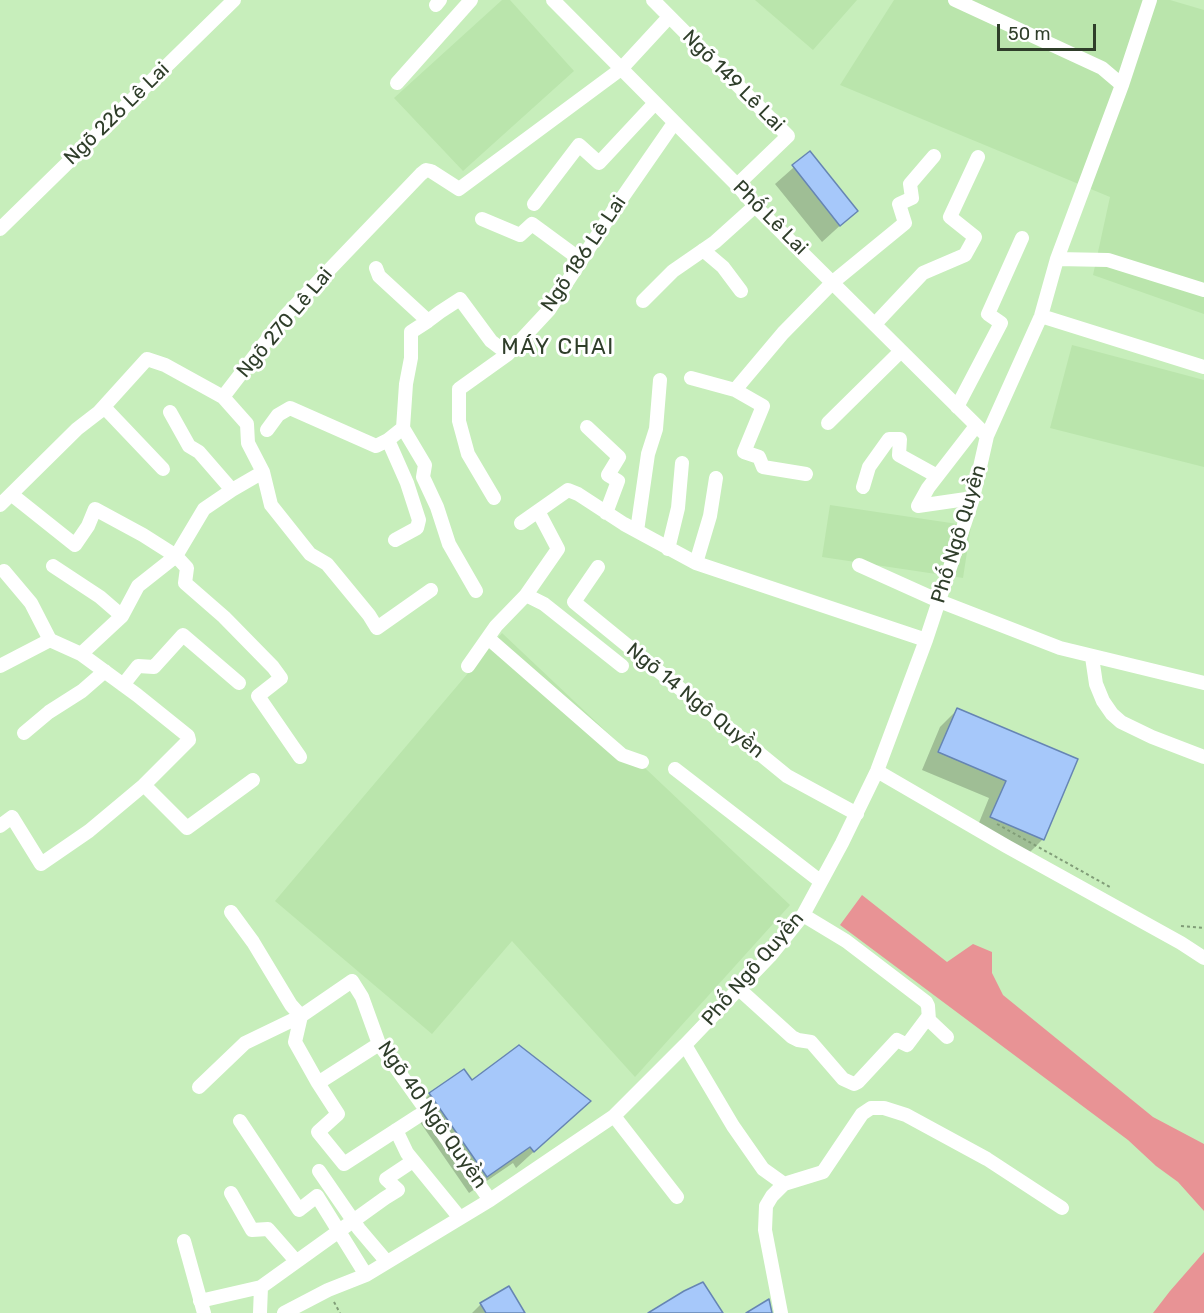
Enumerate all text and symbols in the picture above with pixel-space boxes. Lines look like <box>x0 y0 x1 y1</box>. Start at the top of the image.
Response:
scale bar <box>1000 12 1099 50</box>
text: 50 m <box>1008 23 1051 45</box>
street label: Ngõ 149 Lê Lai <box>677 25 789 137</box>
street label: Ngõ 226 Lê Lai <box>59 58 175 170</box>
street label: Phố Lê Lai <box>728 176 812 260</box>
street label: Ngõ 186 Lê Lai <box>536 191 632 317</box>
street label: Ngõ 270 Lê Lai <box>232 263 338 383</box>
district label: MÁY CHAI <box>501 335 615 361</box>
street label: Phố Ngô Quyền <box>927 462 991 606</box>
street label: Ngõ 14 Ngô Quyền <box>621 638 769 764</box>
street label: Phố Ngô Quyền <box>697 907 809 1031</box>
street label: Ngõ 40 Ngô Quyền <box>372 1037 492 1193</box>

